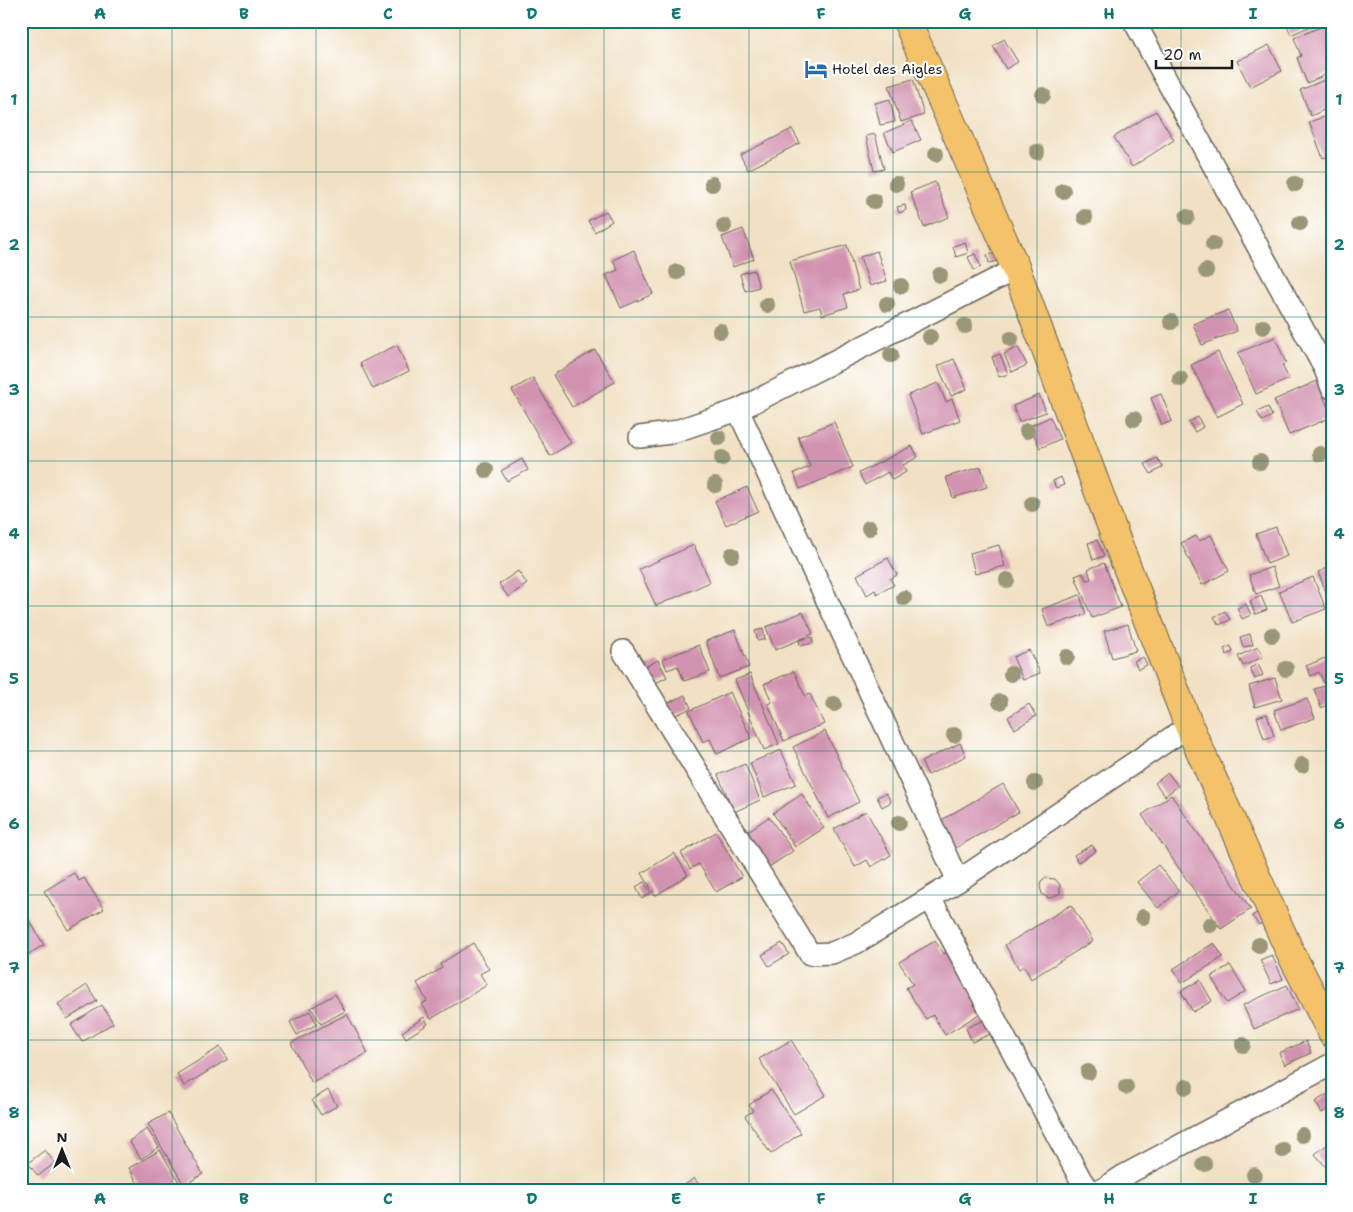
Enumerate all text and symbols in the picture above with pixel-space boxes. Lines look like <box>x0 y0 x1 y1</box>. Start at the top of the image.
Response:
text: A <box>94 3 106 24</box>
text: B <box>239 3 249 24</box>
text: C <box>383 3 393 24</box>
text: D <box>526 3 538 24</box>
text: E <box>671 3 681 24</box>
text: F <box>816 3 826 24</box>
text: G <box>959 3 972 24</box>
text: H <box>1103 3 1115 24</box>
text: I <box>1249 3 1258 24</box>
scale bar <box>1156 38 1232 70</box>
text: 20 m <box>1163 45 1202 65</box>
hotel icon: Hotel des Aigles <box>803 56 829 82</box>
place label: Hotel des Aigles <box>832 60 942 78</box>
text: 1 <box>10 89 18 110</box>
text: 1 <box>1335 89 1343 110</box>
text: 2 <box>8 234 20 255</box>
text: 2 <box>1333 234 1345 255</box>
text: 3 <box>8 379 20 400</box>
text: 3 <box>1333 379 1345 400</box>
text: 4 <box>8 523 20 544</box>
text: 4 <box>1333 523 1345 544</box>
text: 5 <box>9 668 19 689</box>
text: 5 <box>1334 668 1344 689</box>
text: 6 <box>8 813 20 834</box>
text: 6 <box>1333 813 1345 834</box>
text: 7 <box>8 957 20 978</box>
text: 7 <box>1333 957 1345 978</box>
text: 8 <box>8 1102 20 1123</box>
text: 8 <box>1333 1102 1345 1123</box>
north arrow <box>38 1124 88 1174</box>
text: N <box>56 1128 68 1146</box>
text: A <box>94 1188 106 1209</box>
text: B <box>239 1188 249 1209</box>
text: C <box>383 1188 393 1209</box>
text: D <box>526 1188 538 1209</box>
text: E <box>671 1188 681 1209</box>
text: F <box>816 1188 826 1209</box>
text: G <box>959 1188 972 1209</box>
text: H <box>1103 1188 1115 1209</box>
text: I <box>1249 1188 1258 1209</box>

